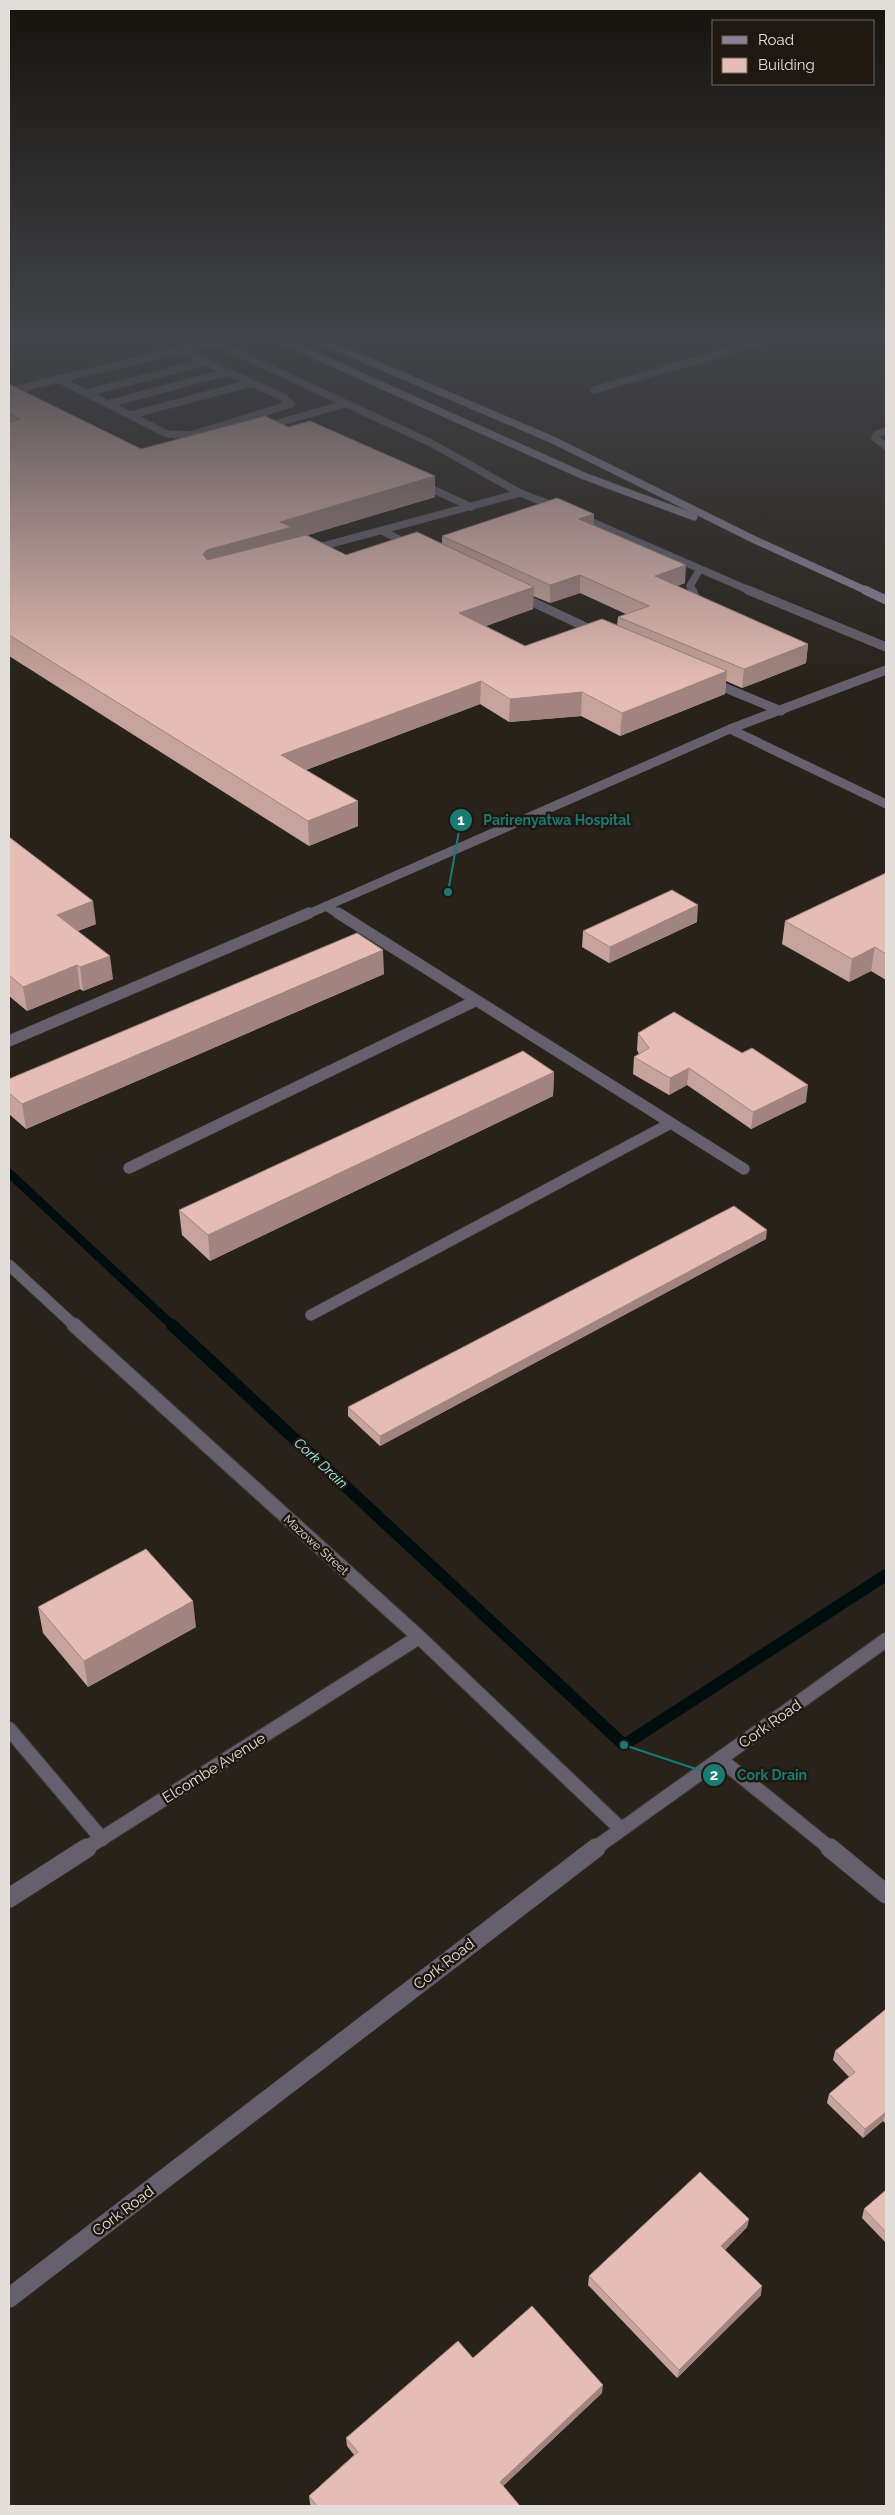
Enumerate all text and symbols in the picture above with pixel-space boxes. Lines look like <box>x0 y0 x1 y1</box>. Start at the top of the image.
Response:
legend <box>712 20 875 85</box>
text: Road <box>758 31 794 49</box>
text: Building <box>758 56 815 74</box>
callout: Parirenyatwa Hospital <box>448 805 641 834</box>
text: 1 <box>457 811 465 829</box>
text: Parirenyatwa Hospital <box>483 812 631 828</box>
water label: Cork Drain <box>291 1434 351 1492</box>
street label: Mazowe Street <box>281 1512 351 1578</box>
street label: Cork Road <box>735 1696 805 1752</box>
street label: Elcombe Avenue <box>159 1729 269 1807</box>
callout: Cork Drain <box>702 1761 817 1790</box>
text: 2 <box>710 1766 718 1784</box>
text: Cork Drain <box>737 1767 807 1783</box>
street label: Cork Road <box>410 1935 478 1993</box>
street label: Cork Road <box>89 2182 157 2240</box>

